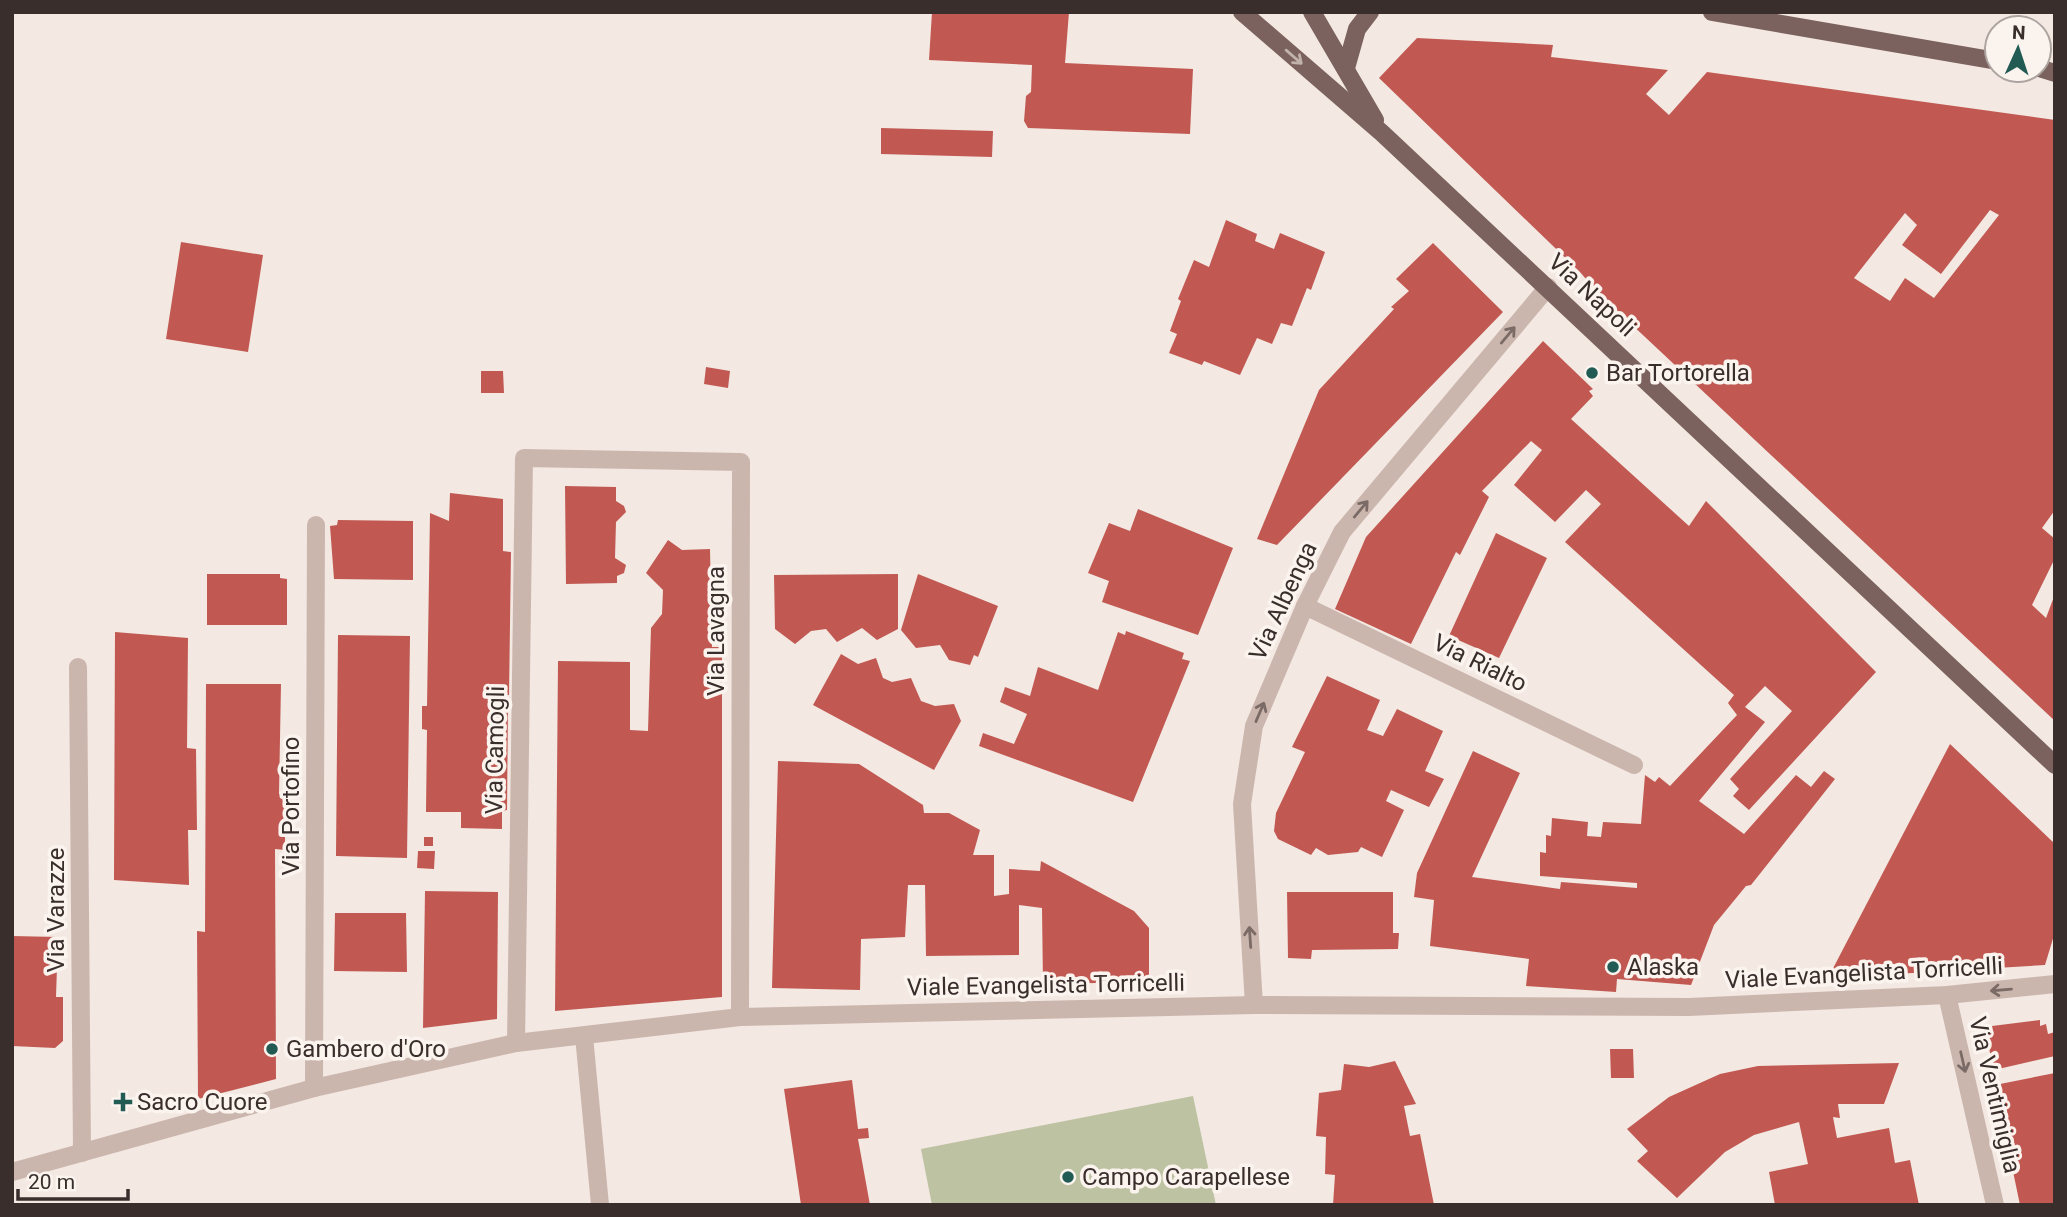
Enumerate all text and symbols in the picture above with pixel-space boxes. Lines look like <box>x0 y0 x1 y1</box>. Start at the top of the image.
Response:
north arrow <box>1983 14 2053 84</box>
text: N <box>2012 21 2026 44</box>
one-way arrow <box>1284 49 1302 65</box>
street label: Via Napoli <box>1543 248 1641 342</box>
one-way arrow <box>1500 326 1516 344</box>
place label: Bar Tortorella <box>1606 359 1750 387</box>
marker: Bar Tortorella <box>1584 365 1600 381</box>
one-way arrow <box>1353 500 1369 518</box>
street label: Via Albenga <box>1243 537 1323 665</box>
street label: Via Lavagna <box>702 566 730 696</box>
street label: Via Rialto <box>1428 628 1532 698</box>
street label: Via Camogli <box>480 685 510 815</box>
one-way arrow <box>1255 702 1268 723</box>
street label: Via Portofino <box>277 736 305 876</box>
street label: Via Varazze <box>42 848 70 973</box>
one-way arrow <box>1243 926 1256 949</box>
street label: Viale Evangelista Torricelli <box>1724 952 2004 994</box>
place label: Alaska <box>1627 953 1699 981</box>
marker: Alaska <box>1605 959 1621 975</box>
street label: Viale Evangelista Torricelli <box>907 969 1185 1001</box>
one-way arrow <box>1990 984 2013 997</box>
street label: Via Ventimiglia <box>1963 1014 2027 1176</box>
place label: Gambero d'Oro <box>286 1035 446 1063</box>
marker: Gambero d'Oro <box>264 1041 280 1057</box>
one-way arrow <box>1956 1050 1970 1073</box>
place label: Sacro Cuore <box>137 1088 268 1116</box>
marker: Sacro Cuore <box>115 1094 131 1110</box>
scale bar <box>18 1158 128 1202</box>
place label: Campo Carapellese <box>1082 1163 1290 1191</box>
marker: Campo Carapellese <box>1060 1169 1076 1185</box>
text: 20 m <box>28 1170 75 1194</box>

